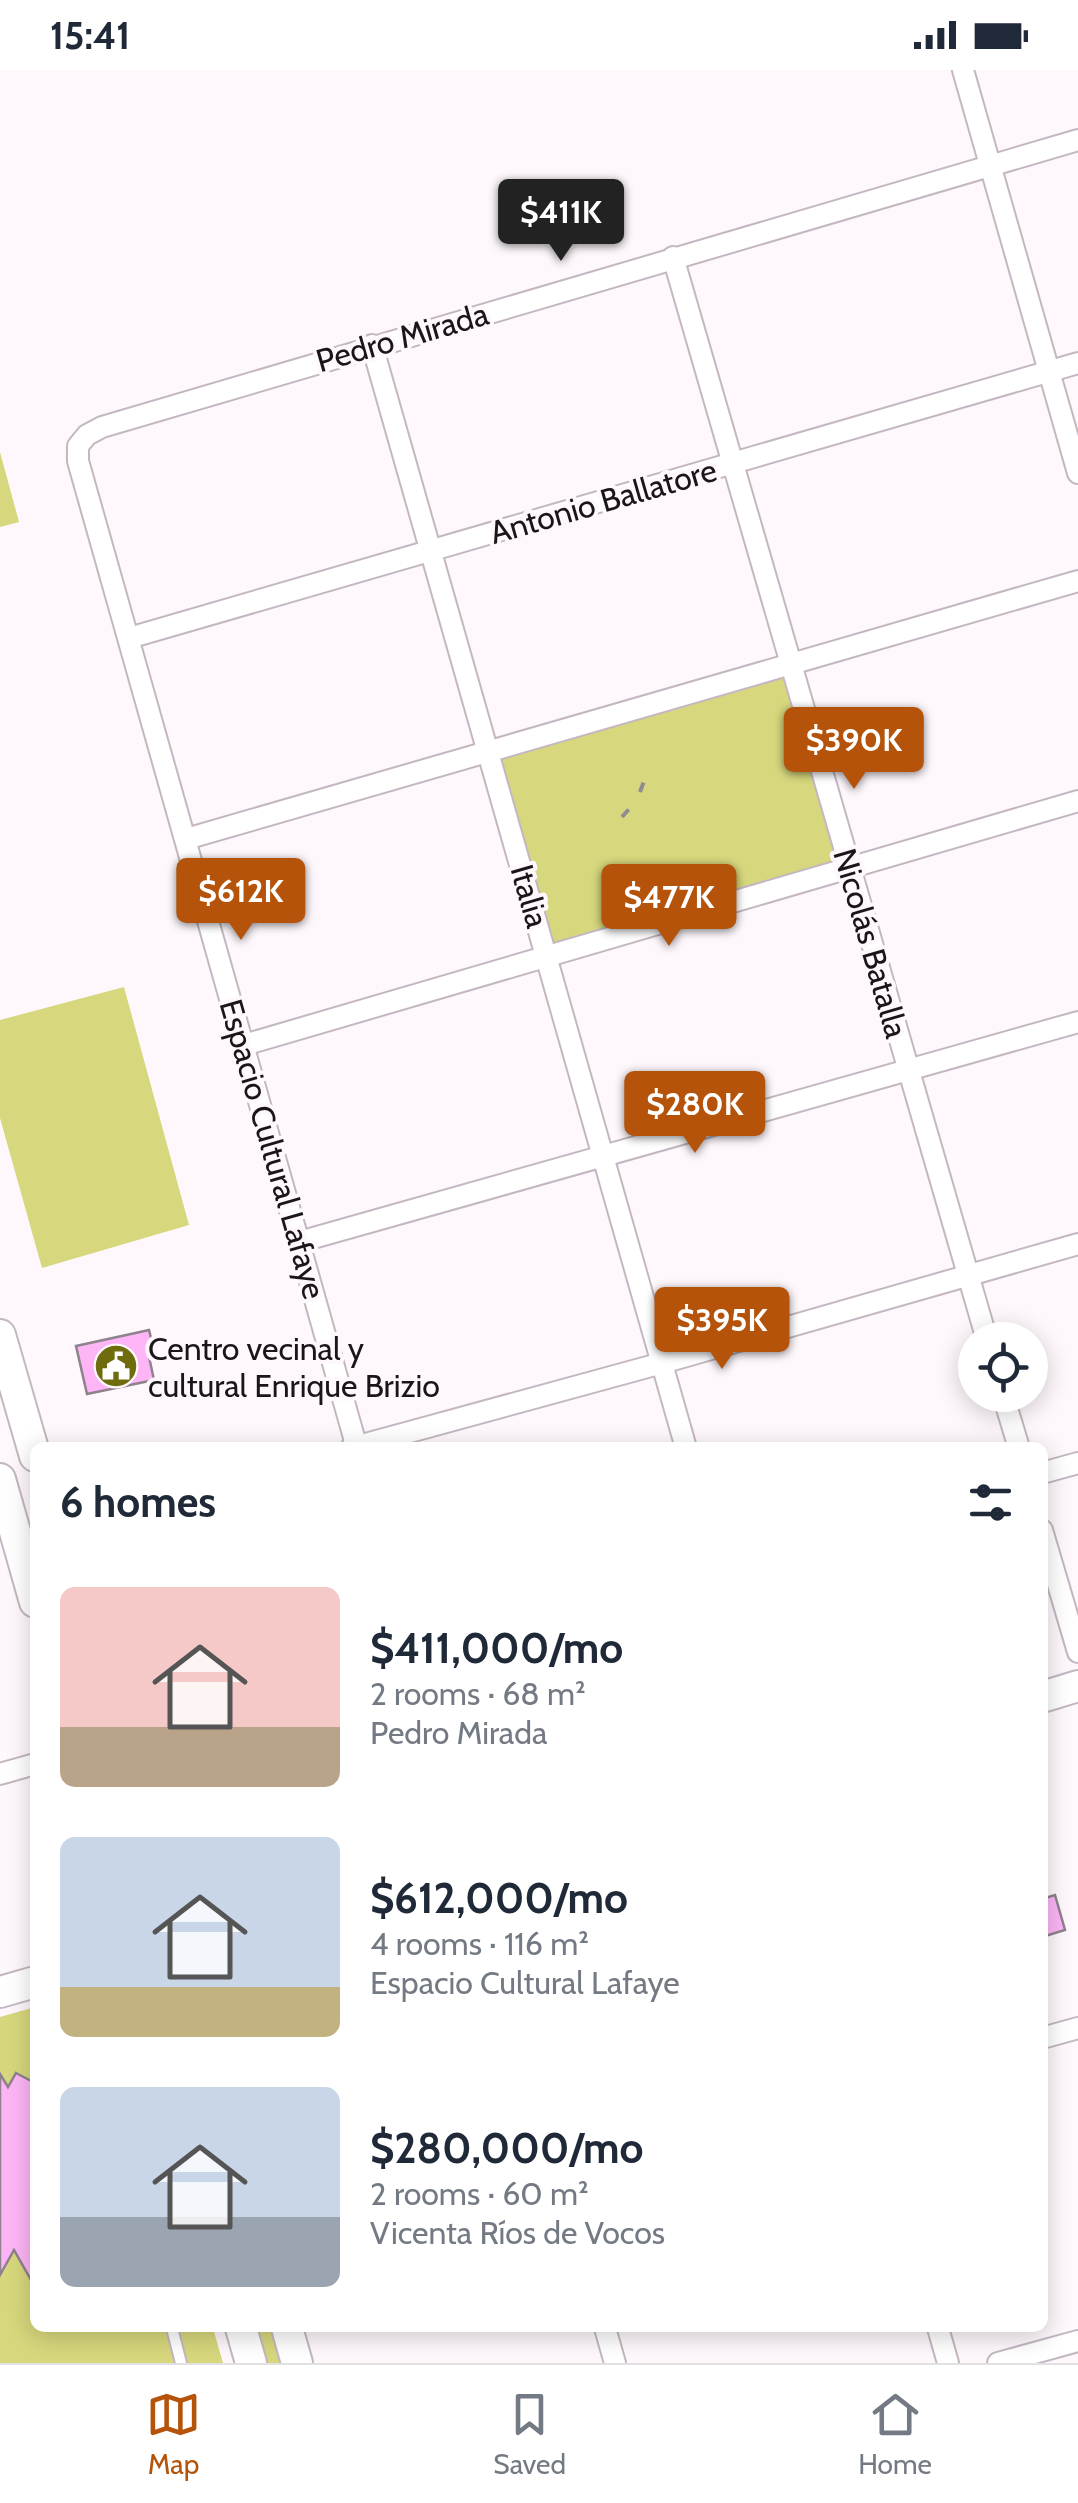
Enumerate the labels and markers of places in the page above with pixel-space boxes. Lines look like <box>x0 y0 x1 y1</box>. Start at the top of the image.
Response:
pin: $411K <box>491 179 631 264</box>
pin: $390K <box>784 707 924 792</box>
pin: $612K <box>171 858 311 943</box>
pin: $477K <box>599 864 739 949</box>
pin: $280K <box>625 1071 765 1156</box>
pin: $395K <box>652 1287 792 1372</box>
place label: Centro vecinal y cultural Enrique Brizio <box>148 1329 440 1405</box>
public building icon: Centro vecinal y cultural Enrique Brizio <box>93 1343 139 1389</box>

